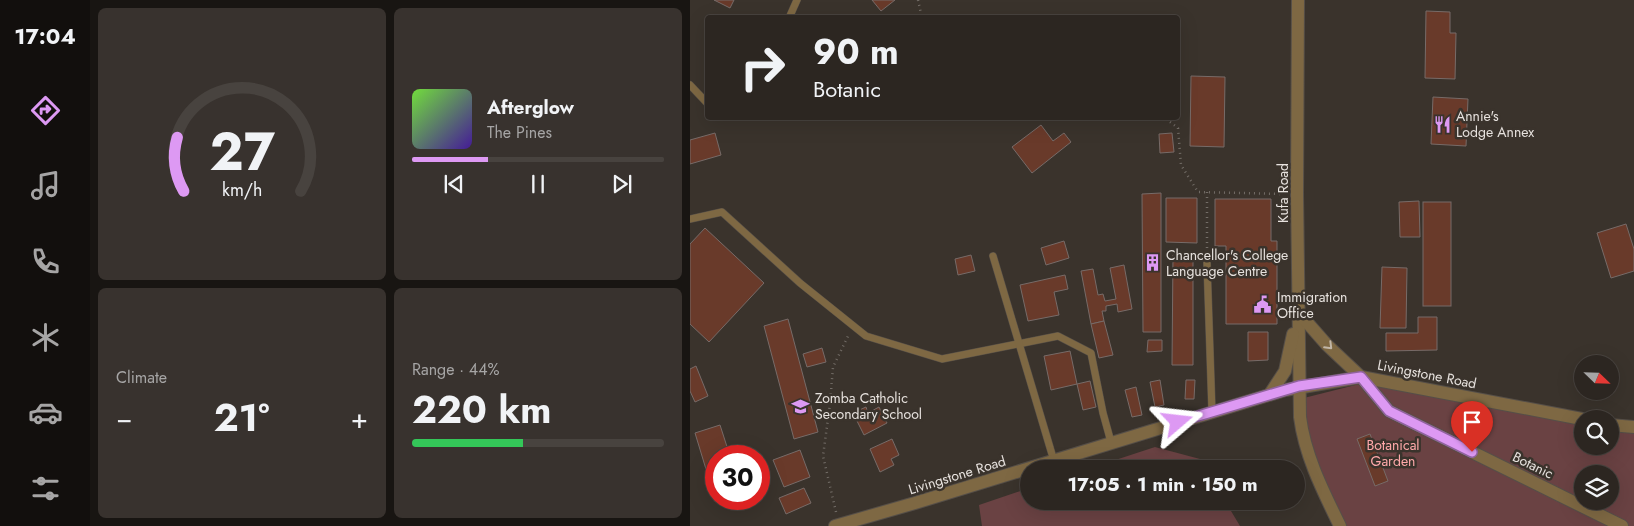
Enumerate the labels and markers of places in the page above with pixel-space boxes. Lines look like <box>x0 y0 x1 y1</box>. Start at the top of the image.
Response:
place label: Annie's Lodge Annex <box>1456 106 1534 142</box>
restaurant icon: Annie's Lodge Annex <box>1432 114 1452 134</box>
place label: Chancellor's College Language Centre <box>1166 245 1288 281</box>
building icon: Chancellor's College Language Centre <box>1142 253 1162 273</box>
place label: Immigration Office <box>1277 287 1347 323</box>
public building icon: Immigration Office <box>1253 295 1273 315</box>
place label: Zomba Catholic Secondary School <box>815 388 922 424</box>
school or university icon: Zomba Catholic Secondary School <box>791 396 811 416</box>
pin <box>1451 401 1493 452</box>

